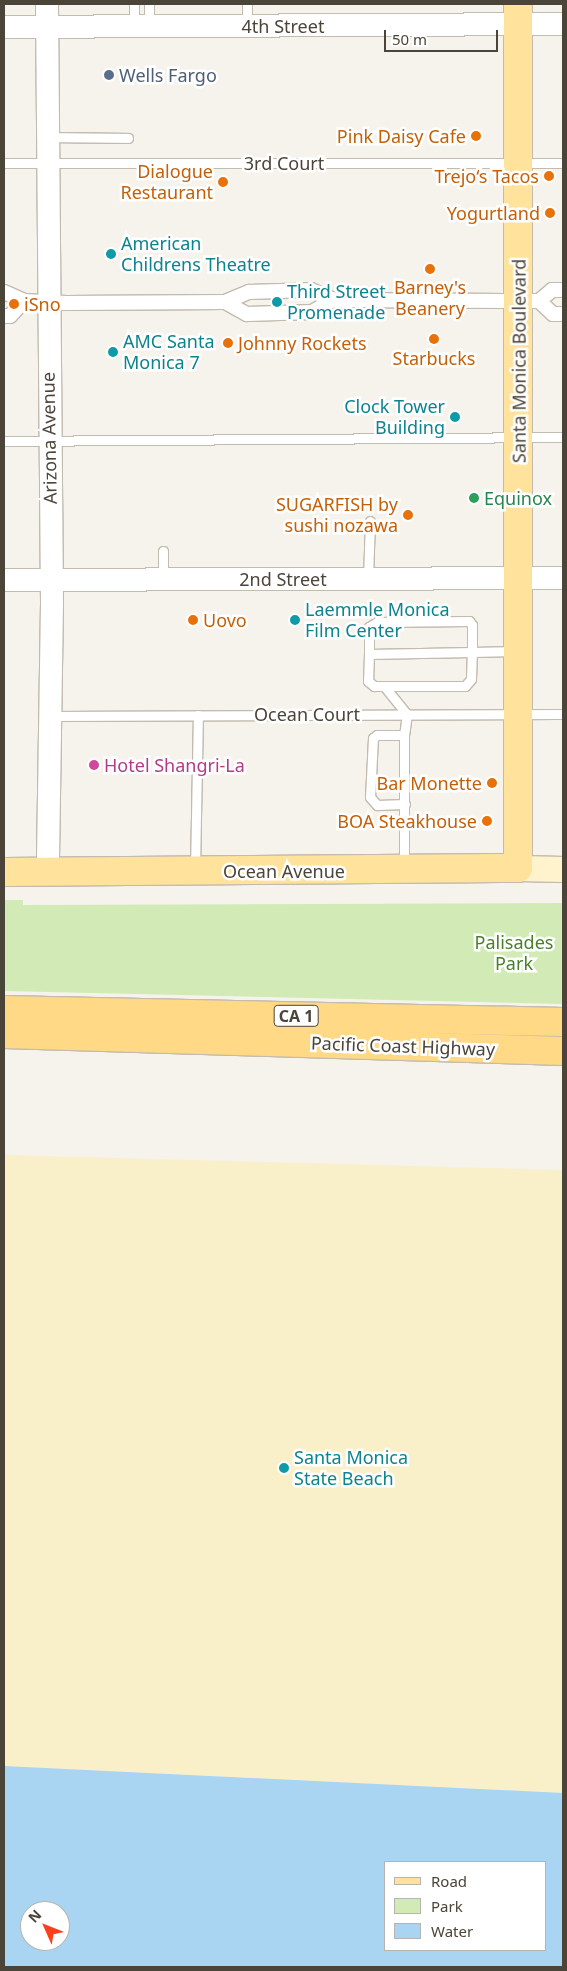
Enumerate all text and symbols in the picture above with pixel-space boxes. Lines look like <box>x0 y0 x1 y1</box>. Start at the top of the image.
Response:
street label: 4th Street <box>242 15 324 37</box>
scale bar <box>387 20 501 52</box>
text: 50 m <box>392 29 427 49</box>
place label: Wells Fargo <box>119 64 217 86</box>
marker: Wells Fargo <box>103 69 115 81</box>
place label: Pink Daisy Cafe <box>337 125 466 147</box>
marker: Pink Daisy Cafe <box>470 130 482 142</box>
street label: 3rd Court <box>244 152 324 174</box>
place label: Dialogue Restaurant <box>121 161 213 203</box>
place label: Trejo‘s Tacos <box>434 165 539 187</box>
marker: Trejo‘s Tacos <box>543 170 555 182</box>
marker: Dialogue Restaurant <box>217 176 229 188</box>
place label: Yogurtland <box>447 202 540 224</box>
marker: Yogurtland <box>544 207 556 219</box>
place label: American Childrens Theatre <box>121 233 271 276</box>
marker: American Childrens Theatre <box>105 248 117 260</box>
street label: Santa Monica Boulevard <box>508 259 530 463</box>
marker: Barney's Beanery <box>424 263 436 275</box>
place label: Barney's Beanery <box>394 277 466 320</box>
place label: Third Street Promenade <box>287 281 386 324</box>
place label: iSno <box>24 293 61 315</box>
marker: Third Street Promenade <box>271 296 283 308</box>
marker: iSno <box>8 298 20 310</box>
place label: AMC Santa Monica 7 <box>123 331 215 374</box>
place label: Johnny Rockets <box>238 332 367 354</box>
marker: Starbucks <box>428 333 440 345</box>
marker: Johnny Rockets <box>222 337 234 349</box>
marker: AMC Santa Monica 7 <box>107 346 119 358</box>
place label: Starbucks <box>393 347 475 369</box>
street label: Arizona Avenue <box>37 372 61 504</box>
place label: Clock Tower Building <box>344 396 445 438</box>
marker: Clock Tower Building <box>449 411 461 423</box>
place label: Equinox <box>484 487 552 509</box>
marker: Equinox <box>468 492 480 504</box>
place label: SUGARFISH by sushi nozawa <box>276 494 398 536</box>
marker: SUGARFISH by sushi nozawa <box>402 509 414 521</box>
street label: 2nd Street <box>239 568 327 590</box>
place label: Laemmle Monica Film Center <box>305 599 450 642</box>
place label: Uovo <box>203 609 247 631</box>
marker: Uovo <box>187 614 199 626</box>
marker: Laemmle Monica Film Center <box>289 614 301 626</box>
street label: Ocean Court <box>254 703 360 725</box>
place label: Hotel Shangri-La <box>104 754 245 776</box>
marker: Hotel Shangri-La <box>88 759 100 771</box>
place label: Bar Monette <box>376 772 482 794</box>
marker: Bar Monette <box>486 777 498 789</box>
place label: BOA Steakhouse <box>337 810 477 832</box>
marker: BOA Steakhouse <box>481 815 493 827</box>
street label: Ocean Avenue <box>223 860 345 882</box>
park label: Palisades Park <box>475 932 553 974</box>
road number: CA 1 <box>274 1002 318 1030</box>
street label: Pacific Coast Highway <box>311 1032 495 1060</box>
place label: Santa Monica State Beach <box>294 1447 408 1490</box>
marker: Santa Monica State Beach <box>278 1462 290 1474</box>
legend <box>384 1861 547 1951</box>
text: Road <box>431 1871 467 1891</box>
text: Park <box>431 1896 463 1916</box>
north arrow <box>20 1901 70 1951</box>
text: N <box>24 1905 45 1927</box>
text: Water <box>431 1921 473 1941</box>

